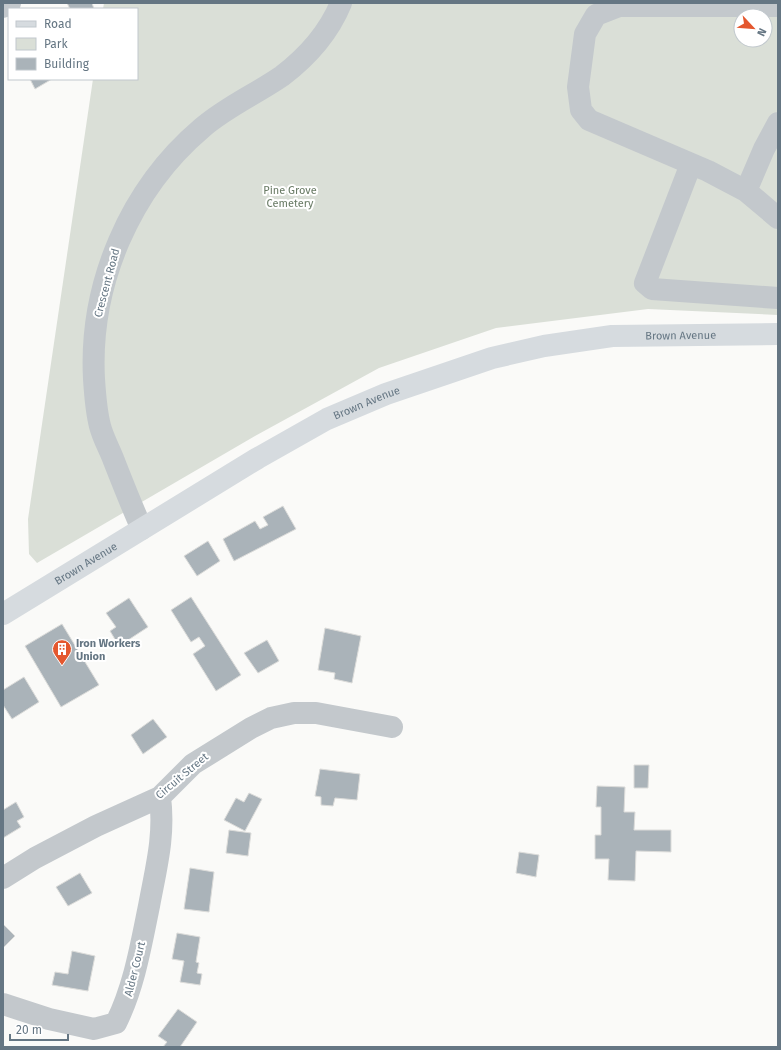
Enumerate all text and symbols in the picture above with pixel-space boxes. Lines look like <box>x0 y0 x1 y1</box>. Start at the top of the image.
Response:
legend <box>8 8 138 80</box>
north arrow <box>733 8 773 48</box>
text: Road <box>44 17 72 31</box>
text: N <box>754 26 769 38</box>
text: Park <box>44 37 68 51</box>
text: Building <box>44 57 90 71</box>
park label: Pine Grove Cemetery <box>263 184 317 210</box>
street label: Crescent Road <box>92 247 122 319</box>
street label: Brown Avenue <box>645 328 716 342</box>
street label: Brown Avenue <box>331 383 402 422</box>
street label: Brown Avenue <box>52 539 119 587</box>
place label: Iron Workers Union <box>76 637 141 663</box>
building icon: Iron Workers Union <box>51 638 73 666</box>
street label: Circuit Street <box>153 750 211 802</box>
street label: Alder Court <box>122 940 148 998</box>
scale bar <box>10 1016 68 1042</box>
text: 20 m <box>16 1023 42 1037</box>

